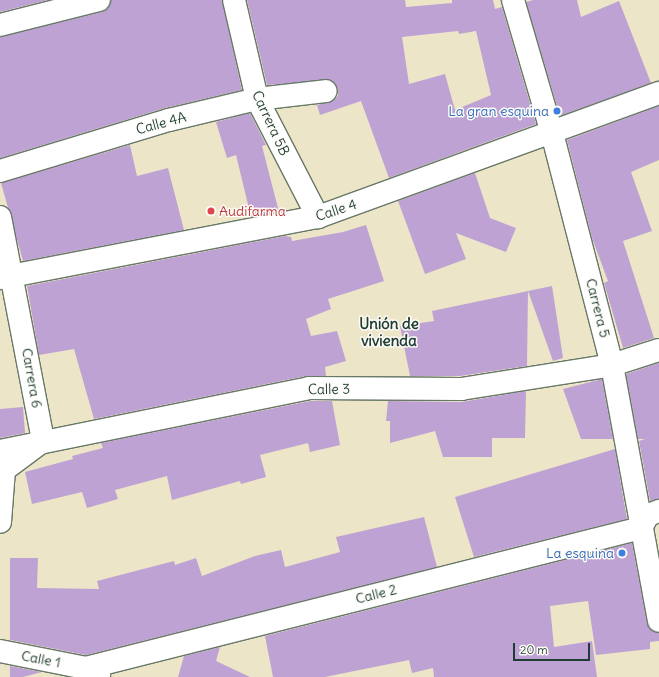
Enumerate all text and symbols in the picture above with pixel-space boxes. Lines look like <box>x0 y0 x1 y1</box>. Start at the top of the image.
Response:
street label: Carrera 5B <box>249 88 293 158</box>
place label: La gran esquina <box>448 103 549 119</box>
marker: La gran esquina <box>552 106 562 116</box>
street label: Calle 4A <box>134 108 188 138</box>
street label: Calle 4 <box>313 195 359 225</box>
place label: Audifarma <box>219 203 286 219</box>
marker: Audifarma <box>206 206 216 216</box>
street label: Carrera 5 <box>583 277 613 339</box>
district label: Unión de vivienda <box>359 314 419 349</box>
street label: Carrera 6 <box>18 347 46 409</box>
street label: Calle 3 <box>308 380 350 398</box>
place label: La esquina <box>546 545 614 561</box>
marker: La esquina <box>617 548 627 558</box>
street label: Calle 2 <box>354 581 398 607</box>
scale bar <box>515 635 592 661</box>
text: 20 m <box>520 642 548 657</box>
street label: Calle 1 <box>20 647 62 671</box>

